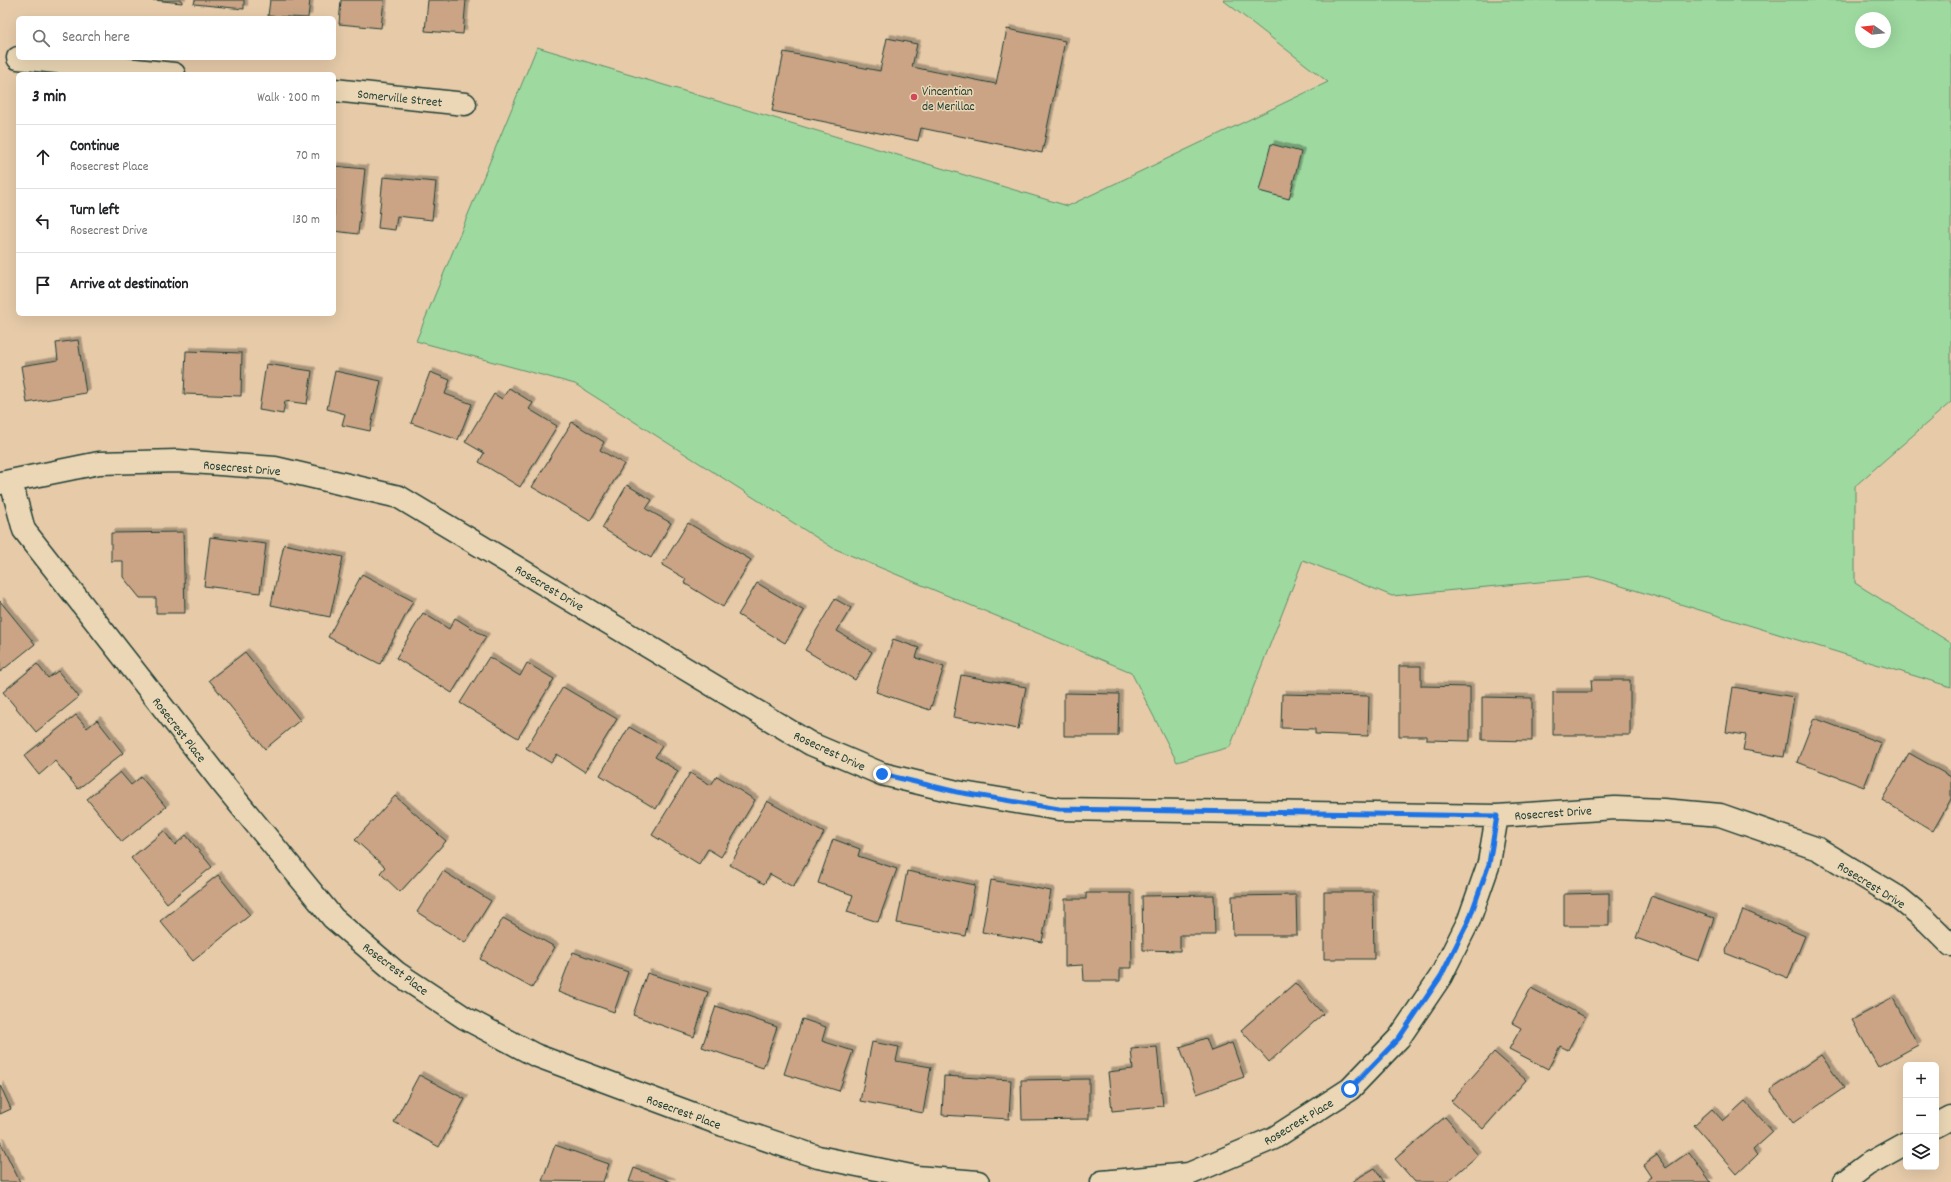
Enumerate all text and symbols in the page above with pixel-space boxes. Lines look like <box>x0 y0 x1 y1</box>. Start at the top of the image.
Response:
north arrow <box>1855 12 1891 48</box>
search box <box>16 16 336 60</box>
icon: search <box>30 27 52 49</box>
text: Search here <box>62 27 130 49</box>
place label: Vincentian de Merillac <box>922 83 975 117</box>
text: 3 min <box>32 86 66 110</box>
street label: Somerville Street <box>356 86 443 113</box>
text: Walk · 200 m <box>257 89 320 108</box>
marker: Vincentian de Merillac <box>909 92 919 102</box>
text: Continue <box>70 136 119 158</box>
icon: ahead <box>32 146 54 168</box>
text: 70 m <box>296 147 320 166</box>
text: Rosecrest Place <box>70 158 148 177</box>
text: Turn left <box>70 200 119 222</box>
icon: left <box>32 210 54 232</box>
text: 130 m <box>292 211 320 230</box>
text: Rosecrest Drive <box>70 222 147 241</box>
icon: arrive <box>32 274 54 296</box>
text: Arrive at destination <box>70 274 188 296</box>
street label: Rosecrest Drive <box>202 457 281 482</box>
street label: Rosecrest Drive <box>511 561 587 617</box>
street label: Rosecrest Place <box>146 694 210 767</box>
street label: Rosecrest Drive <box>790 727 868 777</box>
route end <box>873 765 891 783</box>
street label: Rosecrest Drive <box>1514 802 1593 827</box>
street label: Rosecrest Drive <box>1833 858 1909 915</box>
street label: Rosecrest Place <box>357 939 432 1001</box>
map controls <box>1903 1062 1939 1170</box>
button: + <box>1903 1062 1939 1098</box>
route start <box>1341 1080 1359 1098</box>
street label: Rosecrest Place <box>643 1091 723 1136</box>
street label: Rosecrest Place <box>1261 1095 1338 1151</box>
button: − <box>1903 1098 1939 1134</box>
button: layers <box>1903 1134 1939 1170</box>

